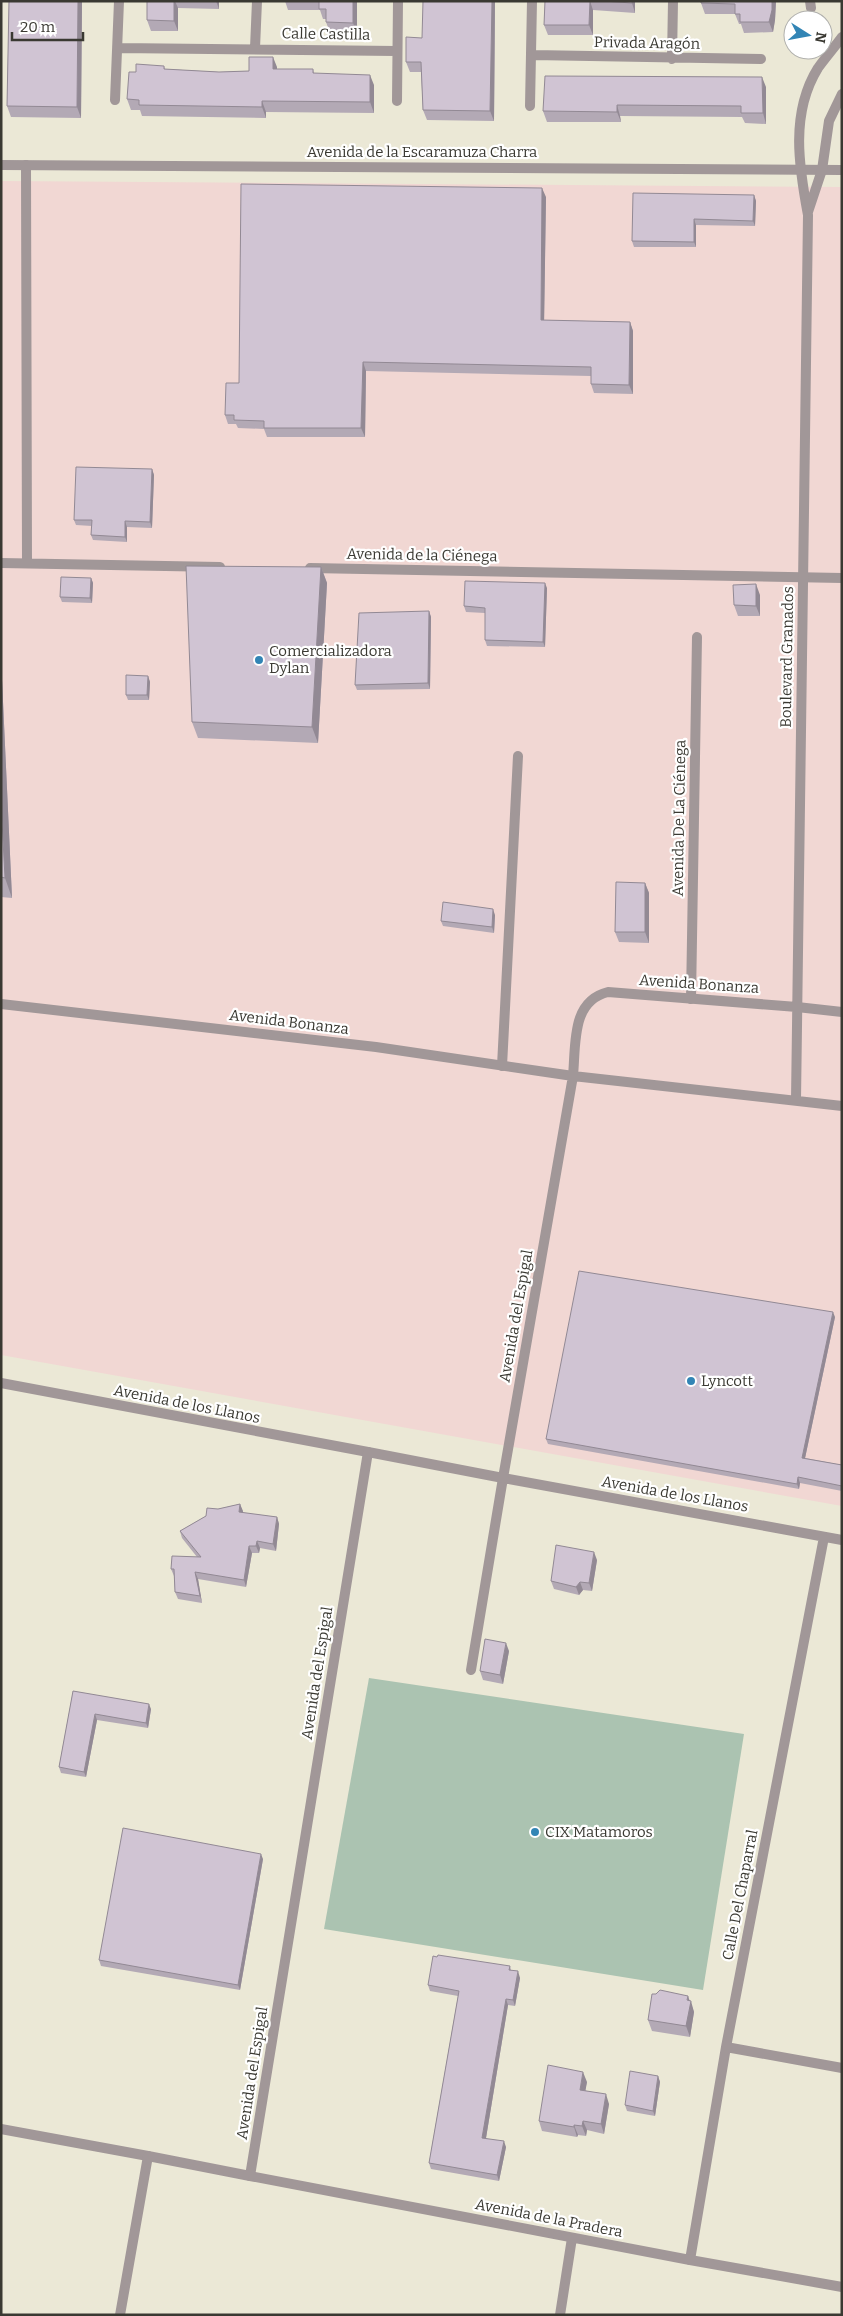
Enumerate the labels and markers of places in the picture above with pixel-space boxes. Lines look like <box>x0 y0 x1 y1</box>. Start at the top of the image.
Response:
place label: Comercializadora Dylan <box>269 642 392 677</box>
marker: Comercializadora Dylan <box>253 654 265 666</box>
place label: Lyncott <box>701 1372 753 1390</box>
marker: Lyncott <box>685 1375 697 1387</box>
place label: CIX Matamoros <box>545 1823 653 1841</box>
marker: CIX Matamoros <box>529 1826 541 1838</box>

